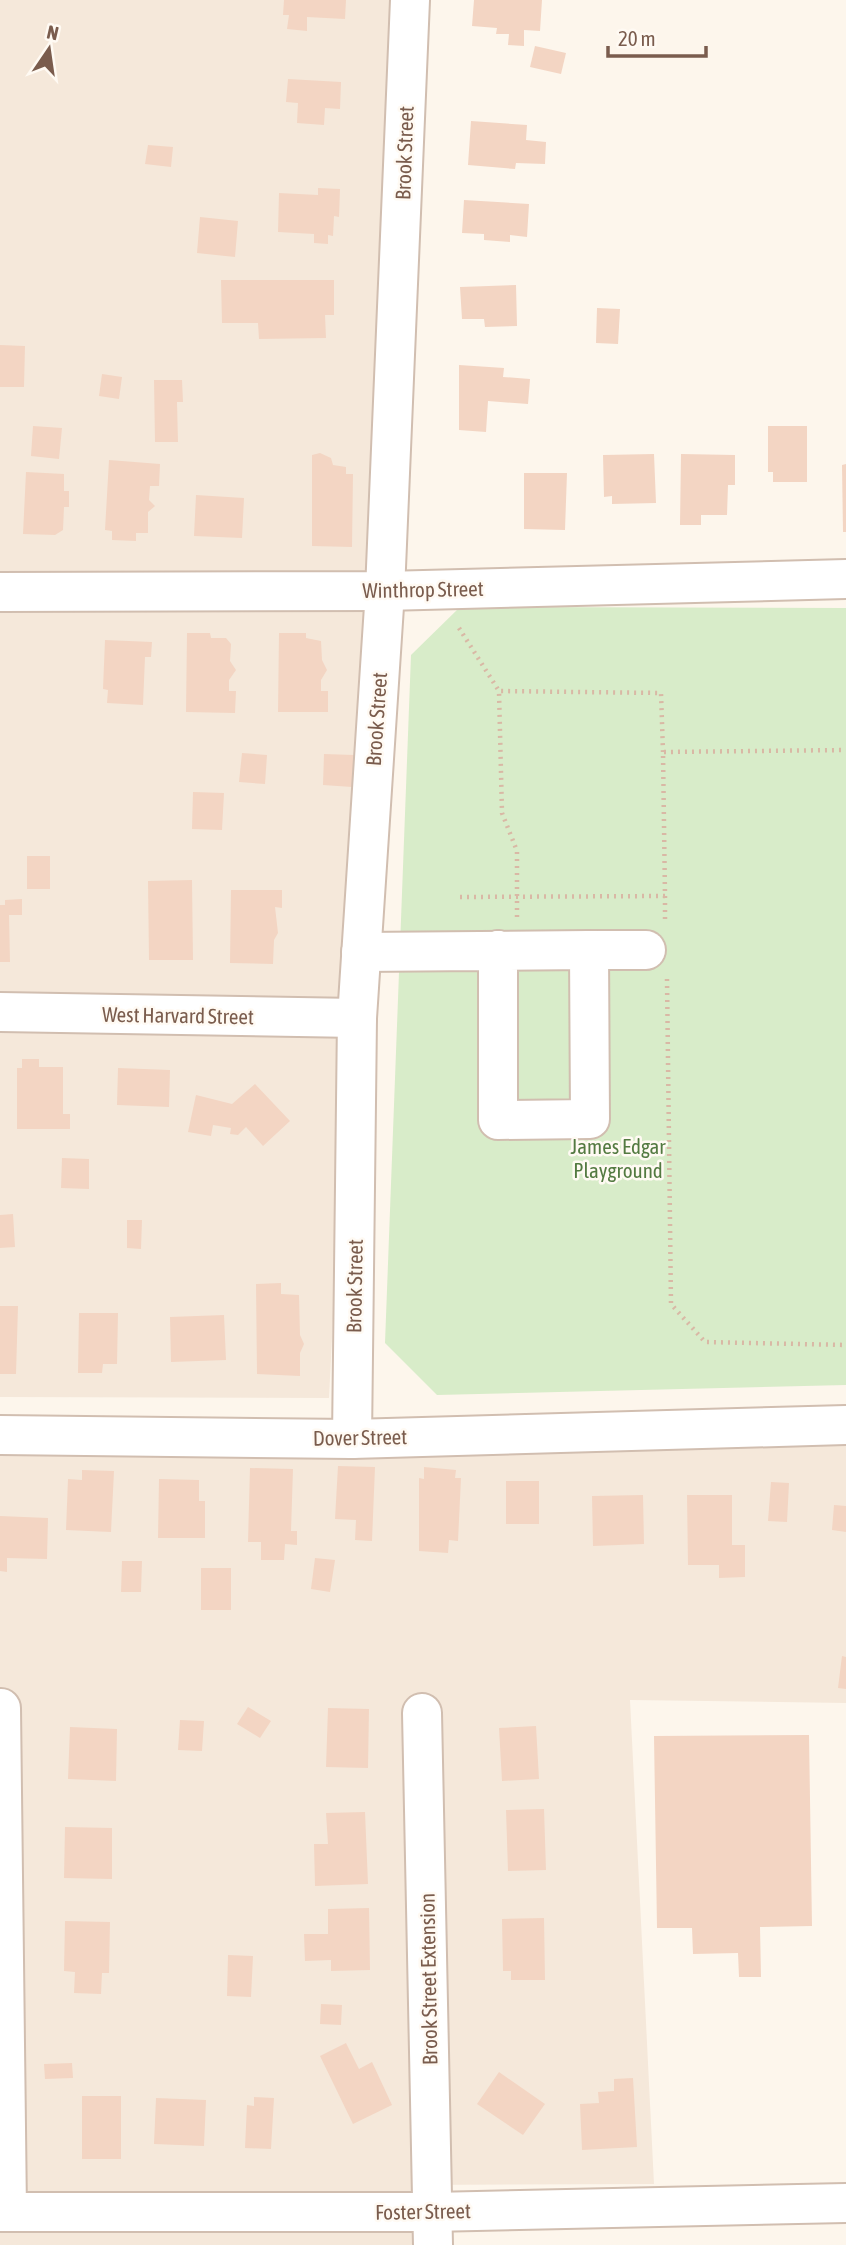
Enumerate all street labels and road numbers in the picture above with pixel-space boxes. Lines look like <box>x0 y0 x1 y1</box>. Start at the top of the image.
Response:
street label: Brook Street <box>390 106 418 200</box>
street label: Winthrop Street <box>362 576 484 602</box>
street label: Brook Street <box>361 671 391 767</box>
street label: West Harvard Street <box>102 1002 254 1028</box>
street label: Brook Street <box>341 1239 367 1333</box>
street label: Dover Street <box>313 1424 407 1450</box>
street label: Brook Street Extension <box>414 1893 442 2065</box>
street label: Foster Street <box>375 2198 471 2224</box>

